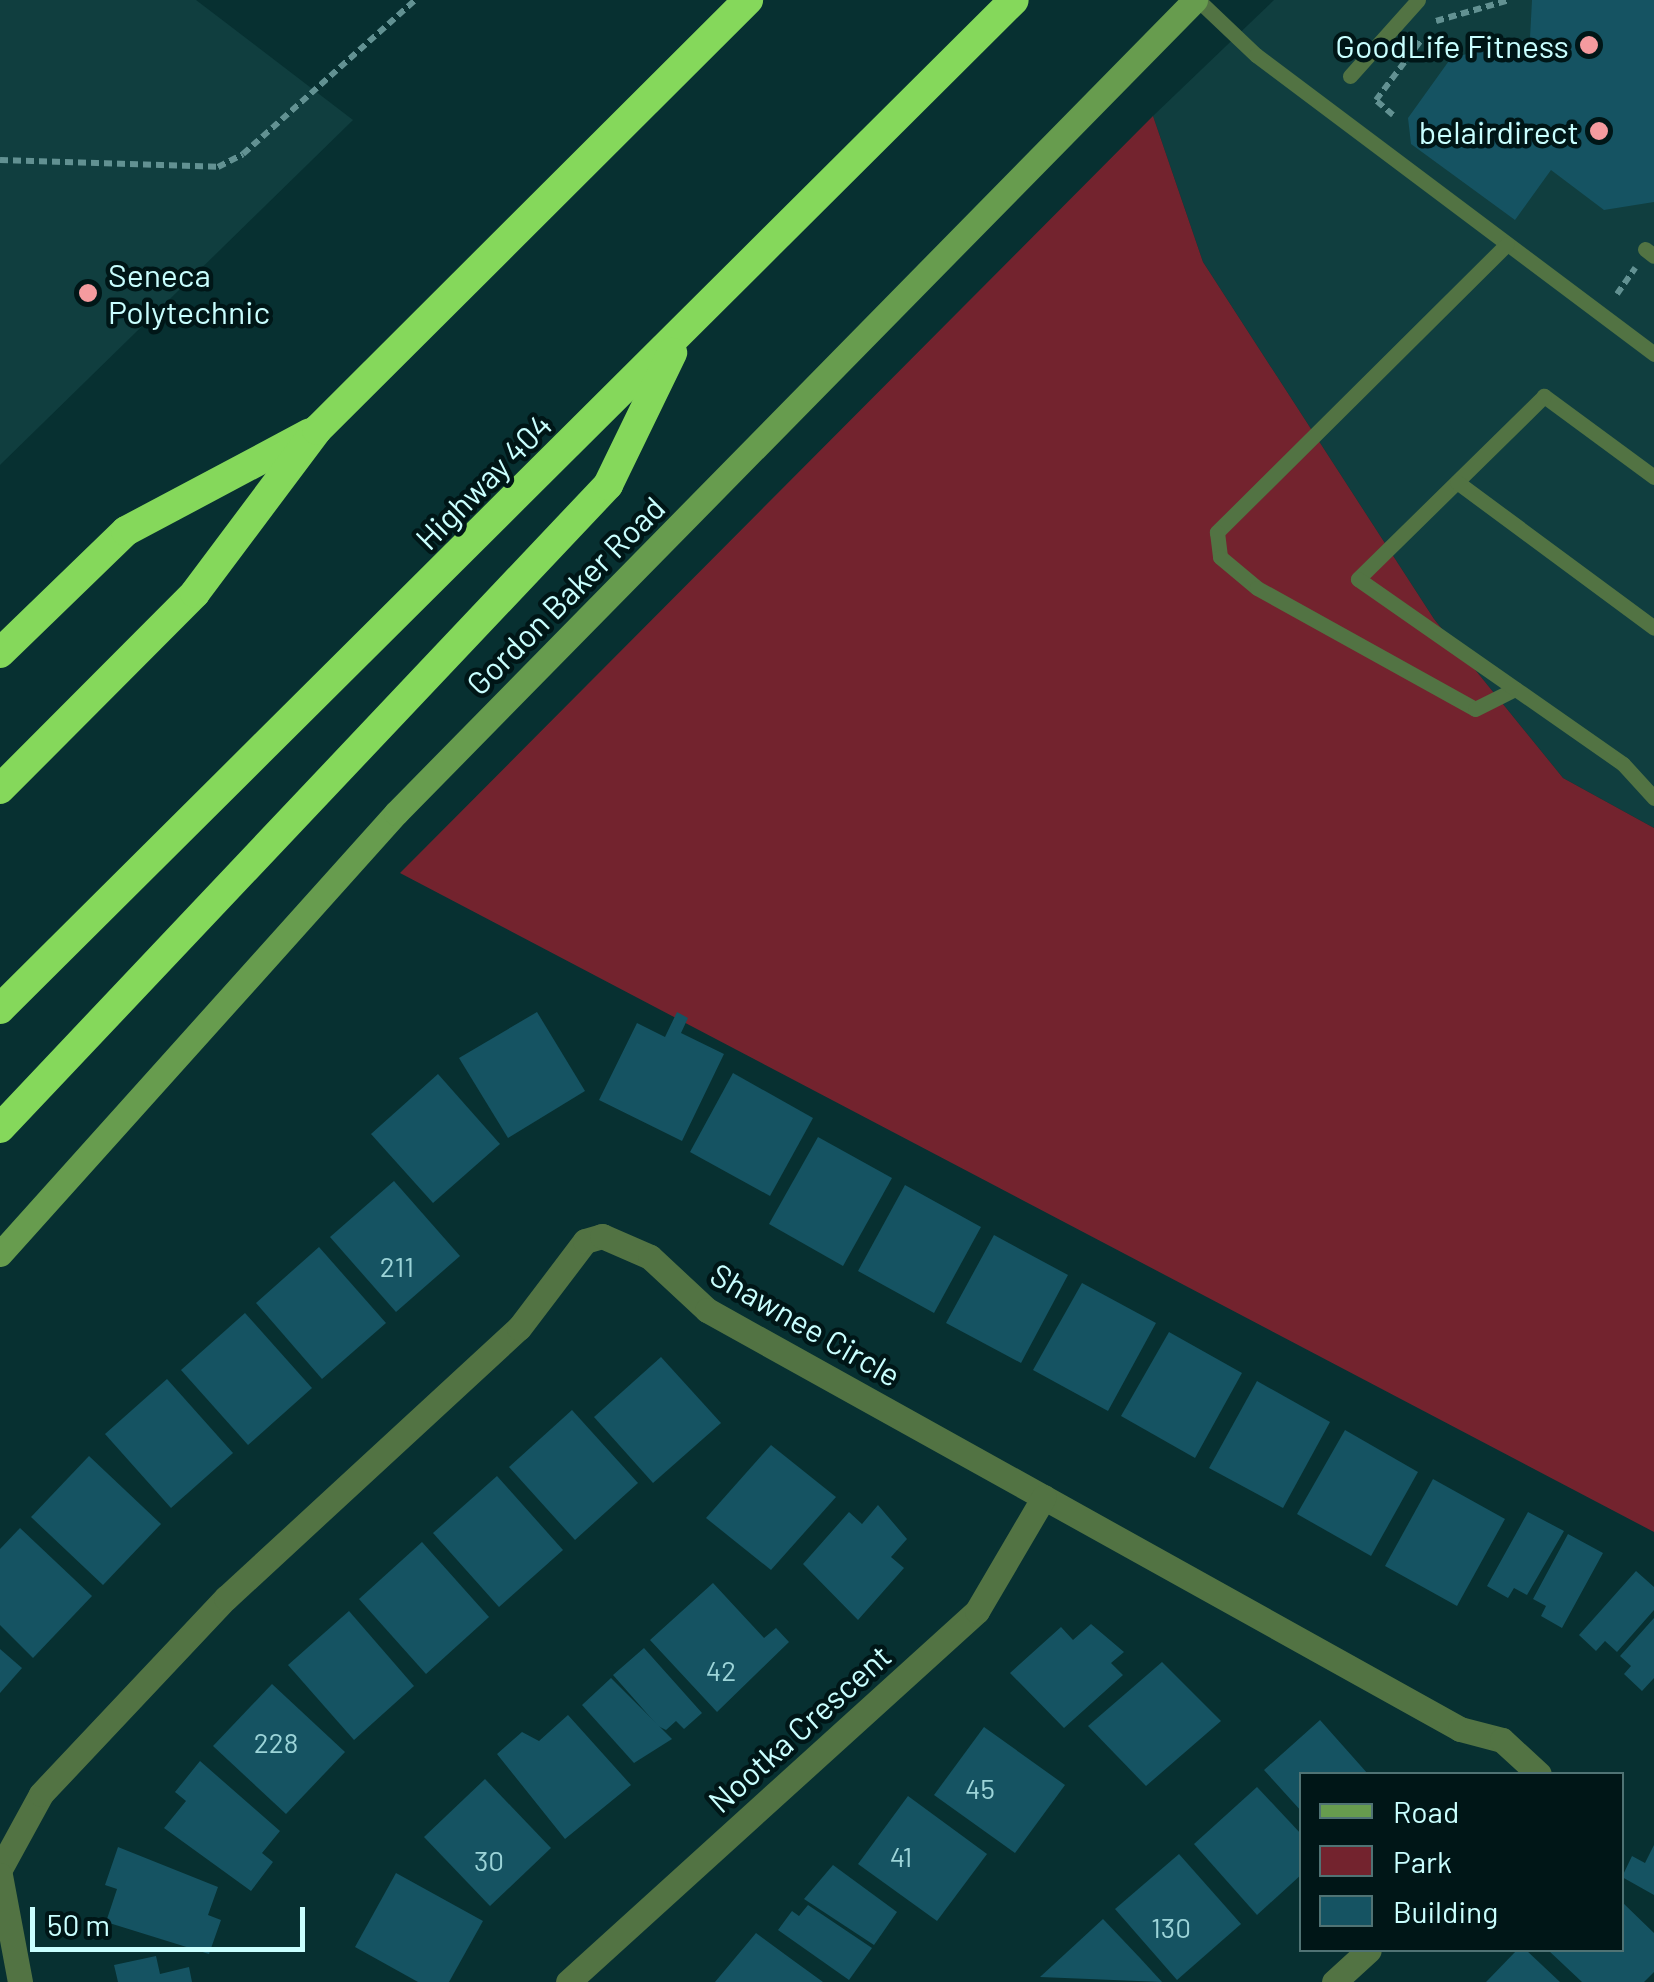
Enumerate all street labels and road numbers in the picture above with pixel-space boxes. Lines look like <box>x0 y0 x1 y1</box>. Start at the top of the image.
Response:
street label: Highway 404 <box>407 405 559 557</box>
street label: Gordon Baker Road <box>458 488 672 702</box>
street label: Shawnee Circle <box>704 1254 908 1394</box>
street label: Nootka Crescent <box>700 1636 898 1820</box>

